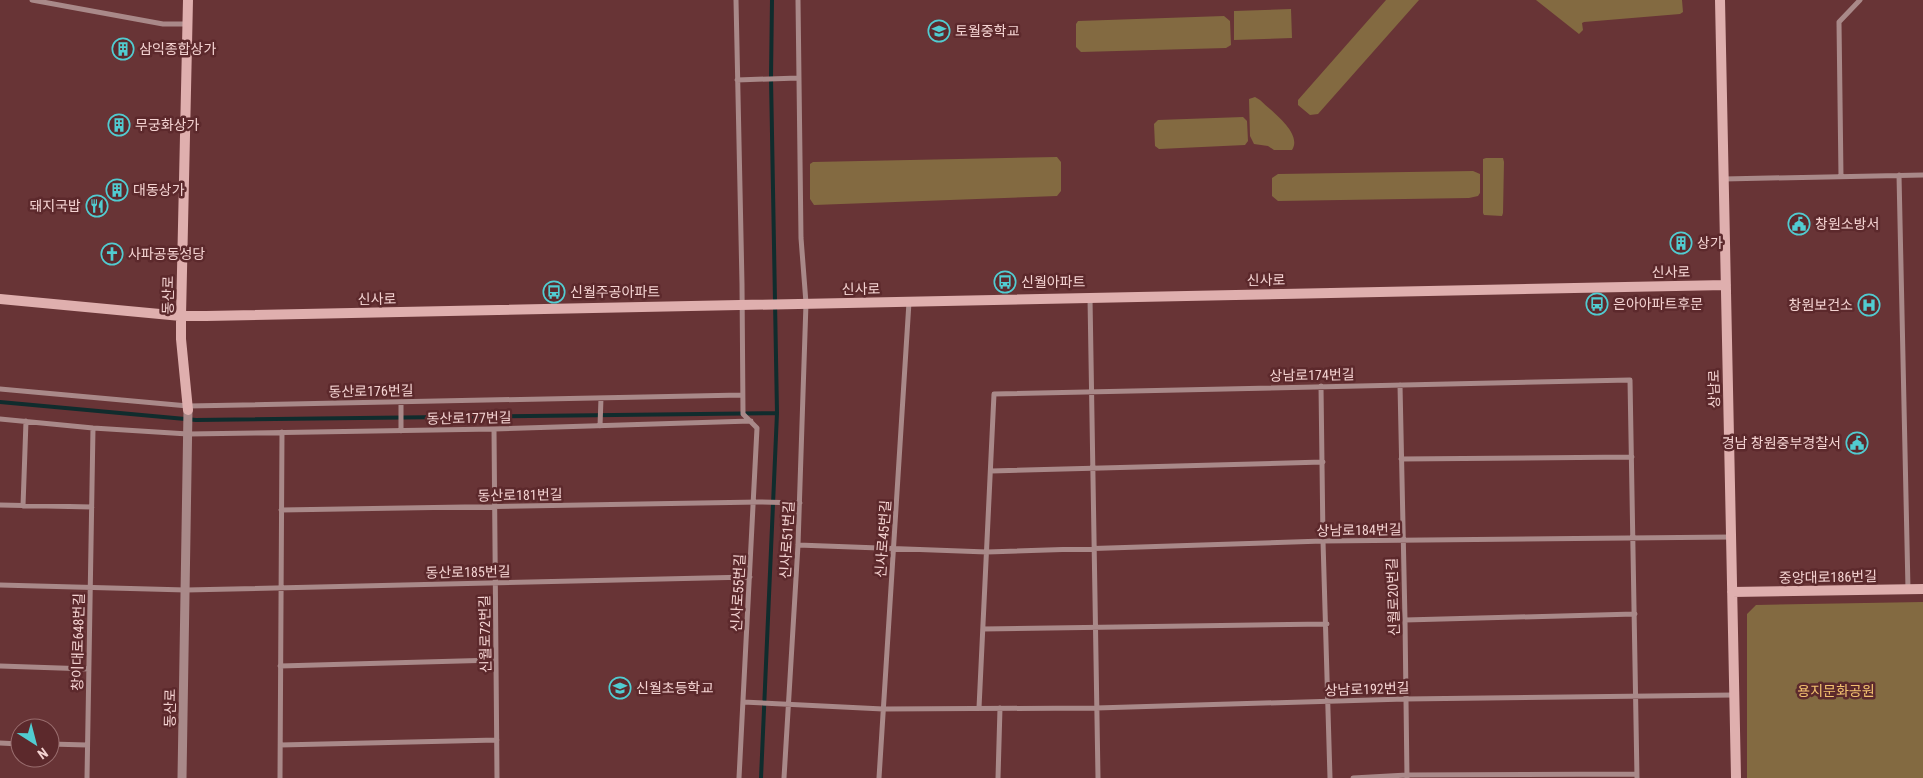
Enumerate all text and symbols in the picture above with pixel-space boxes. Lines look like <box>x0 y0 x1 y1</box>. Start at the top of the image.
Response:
school or university icon: 토월중학교 <box>927 19 951 43</box>
place label: 토월중학교 <box>955 23 1020 39</box>
building icon: 삼익종합상가 <box>111 37 135 61</box>
place label: 삼익종합상가 <box>139 41 216 57</box>
building icon: 무궁화상가 <box>107 113 131 137</box>
place label: 무궁화상가 <box>135 117 200 133</box>
building icon: 대동상가 <box>105 178 129 202</box>
place label: 대동상가 <box>133 182 185 198</box>
restaurant icon: 돼지국밥 <box>85 194 109 218</box>
place label: 돼지국밥 <box>29 198 81 214</box>
public building icon: 창원소방서 <box>1787 212 1811 236</box>
place label: 창원소방서 <box>1815 216 1879 232</box>
building icon: 상가 <box>1669 231 1693 255</box>
place label: 상가 <box>1697 235 1723 251</box>
church icon: 사파공동성당 <box>100 242 124 266</box>
place label: 사파공동성당 <box>128 246 205 262</box>
street label: 신사로 <box>1652 264 1691 280</box>
bus stop icon: 신월아파트 <box>993 270 1017 294</box>
street label: 신사로 <box>1247 272 1286 288</box>
place label: 신월아파트 <box>1021 274 1086 290</box>
street label: 동산로 <box>160 275 176 314</box>
bus stop icon: 신월주공아파트 <box>542 280 566 304</box>
street label: 신사로 <box>842 281 881 297</box>
place label: 신월주공아파트 <box>570 284 660 300</box>
street label: 신사로 <box>358 291 397 307</box>
bus stop icon: 은아아파트후문 <box>1585 292 1609 316</box>
hospital icon: 창원보건소 <box>1857 293 1881 317</box>
place label: 은아아파트후문 <box>1613 296 1703 312</box>
place label: 창원보건소 <box>1789 297 1853 313</box>
street label: 상남로174번길 <box>1269 366 1355 384</box>
street label: 상남로 <box>1706 369 1722 408</box>
street label: 동산로176번길 <box>328 382 414 400</box>
street label: 동산로177번길 <box>426 409 512 427</box>
public building icon: 경남 창원중부경찰서 <box>1845 431 1869 455</box>
place label: 경남 창원중부경찰서 <box>1722 435 1841 451</box>
street label: 동산로181번길 <box>477 486 563 504</box>
street label: 신사로45번길 <box>872 499 894 579</box>
street label: 신사로51번길 <box>777 501 797 579</box>
street label: 상남로184번길 <box>1316 521 1402 539</box>
street label: 신사로55번길 <box>728 554 748 632</box>
street label: 신월로20번길 <box>1384 558 1402 636</box>
street label: 동산로185번길 <box>425 563 511 581</box>
street label: 중앙대로186번길 <box>1779 568 1877 586</box>
street label: 창이대로648번길 <box>69 593 87 691</box>
street label: 신월로72번길 <box>476 595 494 673</box>
school or university icon: 신월초등학교 <box>608 676 632 700</box>
place label: 신월초등학교 <box>636 680 713 696</box>
street label: 상남로192번길 <box>1324 680 1410 698</box>
park label: 용지문화공원 <box>1797 683 1875 699</box>
street label: 동산로 <box>162 688 178 727</box>
north arrow <box>10 718 60 768</box>
text: N <box>34 745 51 763</box>

